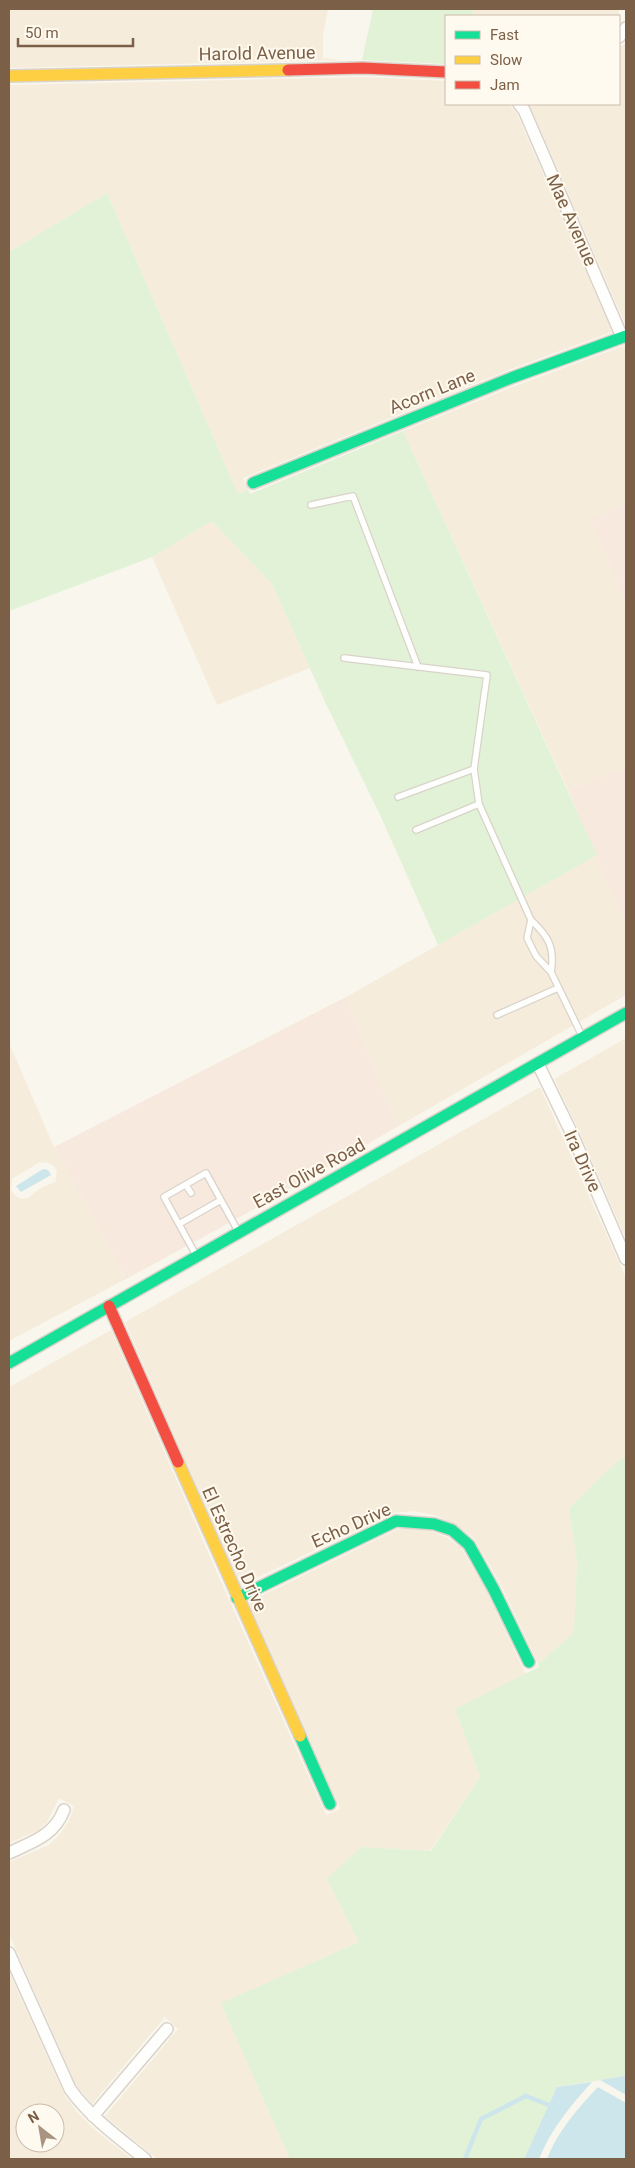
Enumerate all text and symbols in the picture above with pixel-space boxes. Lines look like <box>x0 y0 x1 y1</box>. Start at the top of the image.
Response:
scale bar <box>18 15 132 47</box>
legend <box>445 15 620 105</box>
text: 50 m <box>25 24 59 42</box>
text: Fast <box>490 26 519 44</box>
street label: Harold Avenue <box>198 41 316 65</box>
text: Slow <box>490 51 522 69</box>
text: Jam <box>490 76 520 94</box>
street label: Mae Avenue <box>542 171 602 269</box>
street label: Acorn Lane <box>386 364 478 418</box>
street label: Ira Drive <box>560 1127 606 1195</box>
street label: East Olive Road <box>249 1134 369 1212</box>
street label: El Estrecho Drive <box>198 1483 272 1615</box>
street label: Echo Drive <box>308 1498 394 1552</box>
north arrow <box>15 2103 65 2153</box>
text: N <box>25 2107 42 2126</box>

